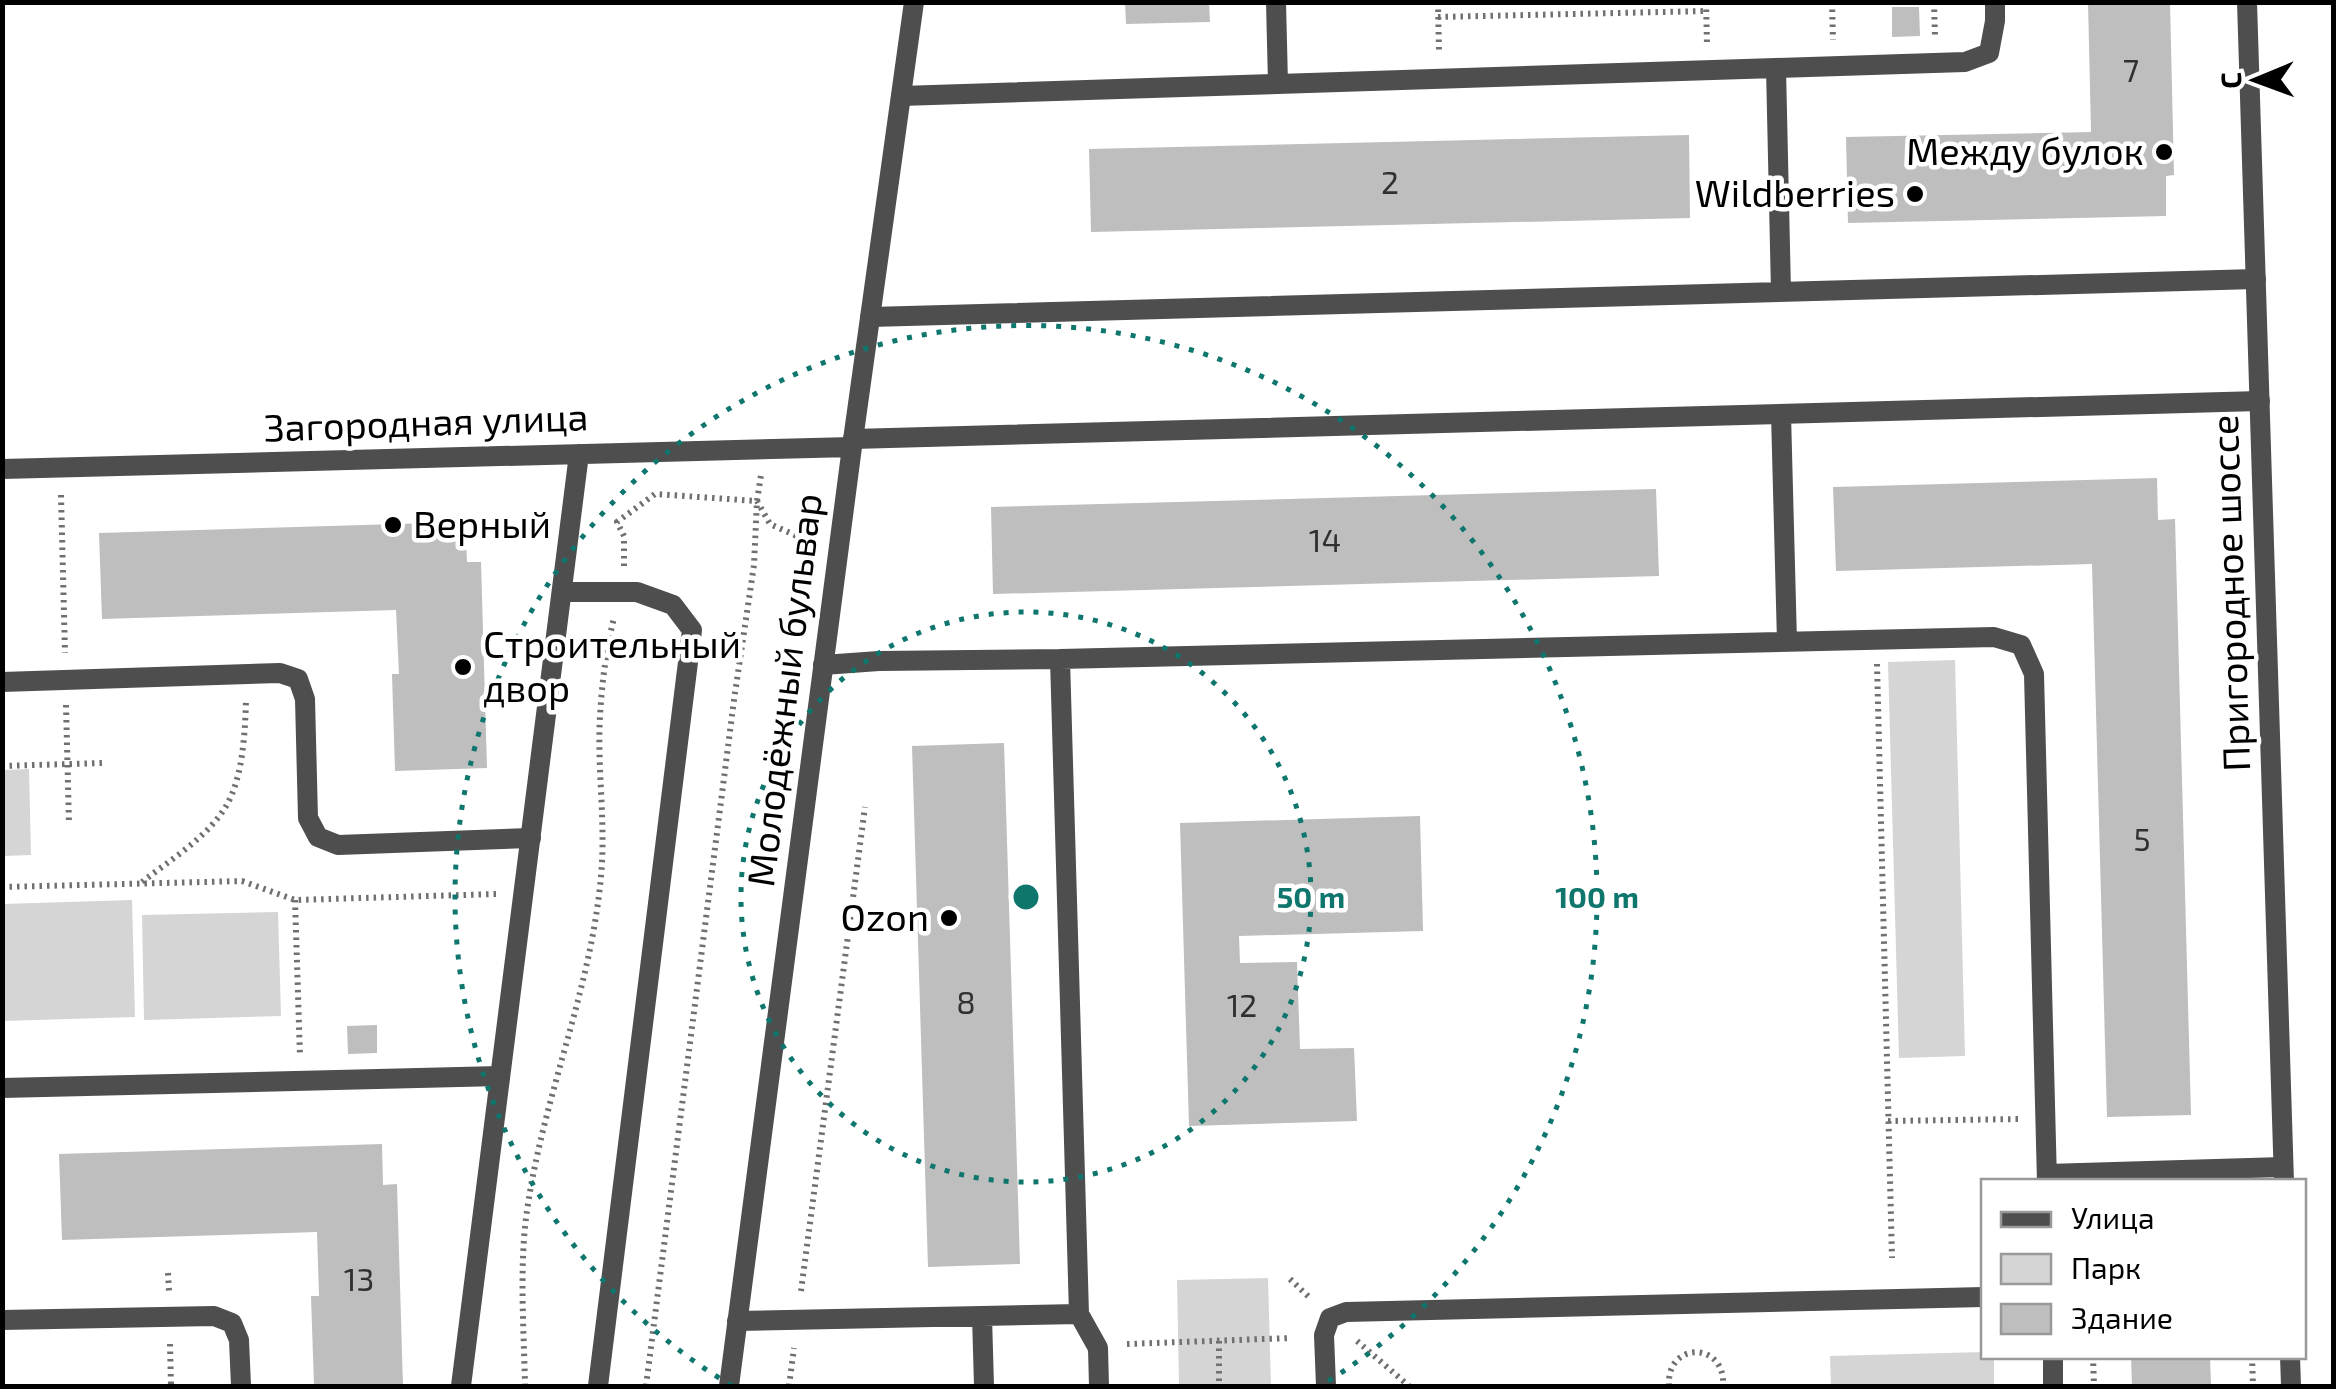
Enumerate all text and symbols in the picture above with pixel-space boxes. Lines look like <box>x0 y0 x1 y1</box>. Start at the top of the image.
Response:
north arrow <box>2206 30 2306 130</box>
house number: 7 <box>2123 50 2139 88</box>
text: С <box>2213 72 2247 89</box>
place label: Между булок <box>1906 127 2144 173</box>
marker: Между булок <box>2153 141 2175 163</box>
house number: 2 <box>1381 162 1399 200</box>
place label: Wildberries <box>1695 169 1895 215</box>
marker: Wildberries <box>1904 183 1926 205</box>
street label: Загородная улица <box>263 392 589 450</box>
street label: Пригородное шоссе <box>2200 414 2258 772</box>
street label: Молодёжный бульвар <box>736 491 830 889</box>
place label: Верный <box>413 500 551 546</box>
marker: Верный <box>382 514 404 536</box>
house number: 14 <box>1309 520 1341 558</box>
place label: Строительный двор <box>483 620 741 710</box>
marker: Строительный двор <box>452 656 474 678</box>
house number: 5 <box>2133 819 2151 857</box>
text: 50 m <box>1277 878 1345 914</box>
text: 100 m <box>1555 878 1639 914</box>
centre of rings <box>1008 879 1044 915</box>
place label: Ozon <box>841 893 929 939</box>
marker: Ozon <box>938 907 960 929</box>
house number: 8 <box>956 982 976 1020</box>
house number: 12 <box>1227 985 1257 1023</box>
legend <box>1981 1179 2306 1359</box>
text: Улица <box>2071 1199 2155 1235</box>
text: Парк <box>2071 1249 2141 1285</box>
house number: 13 <box>344 1259 374 1297</box>
text: Здание <box>2071 1299 2173 1335</box>

